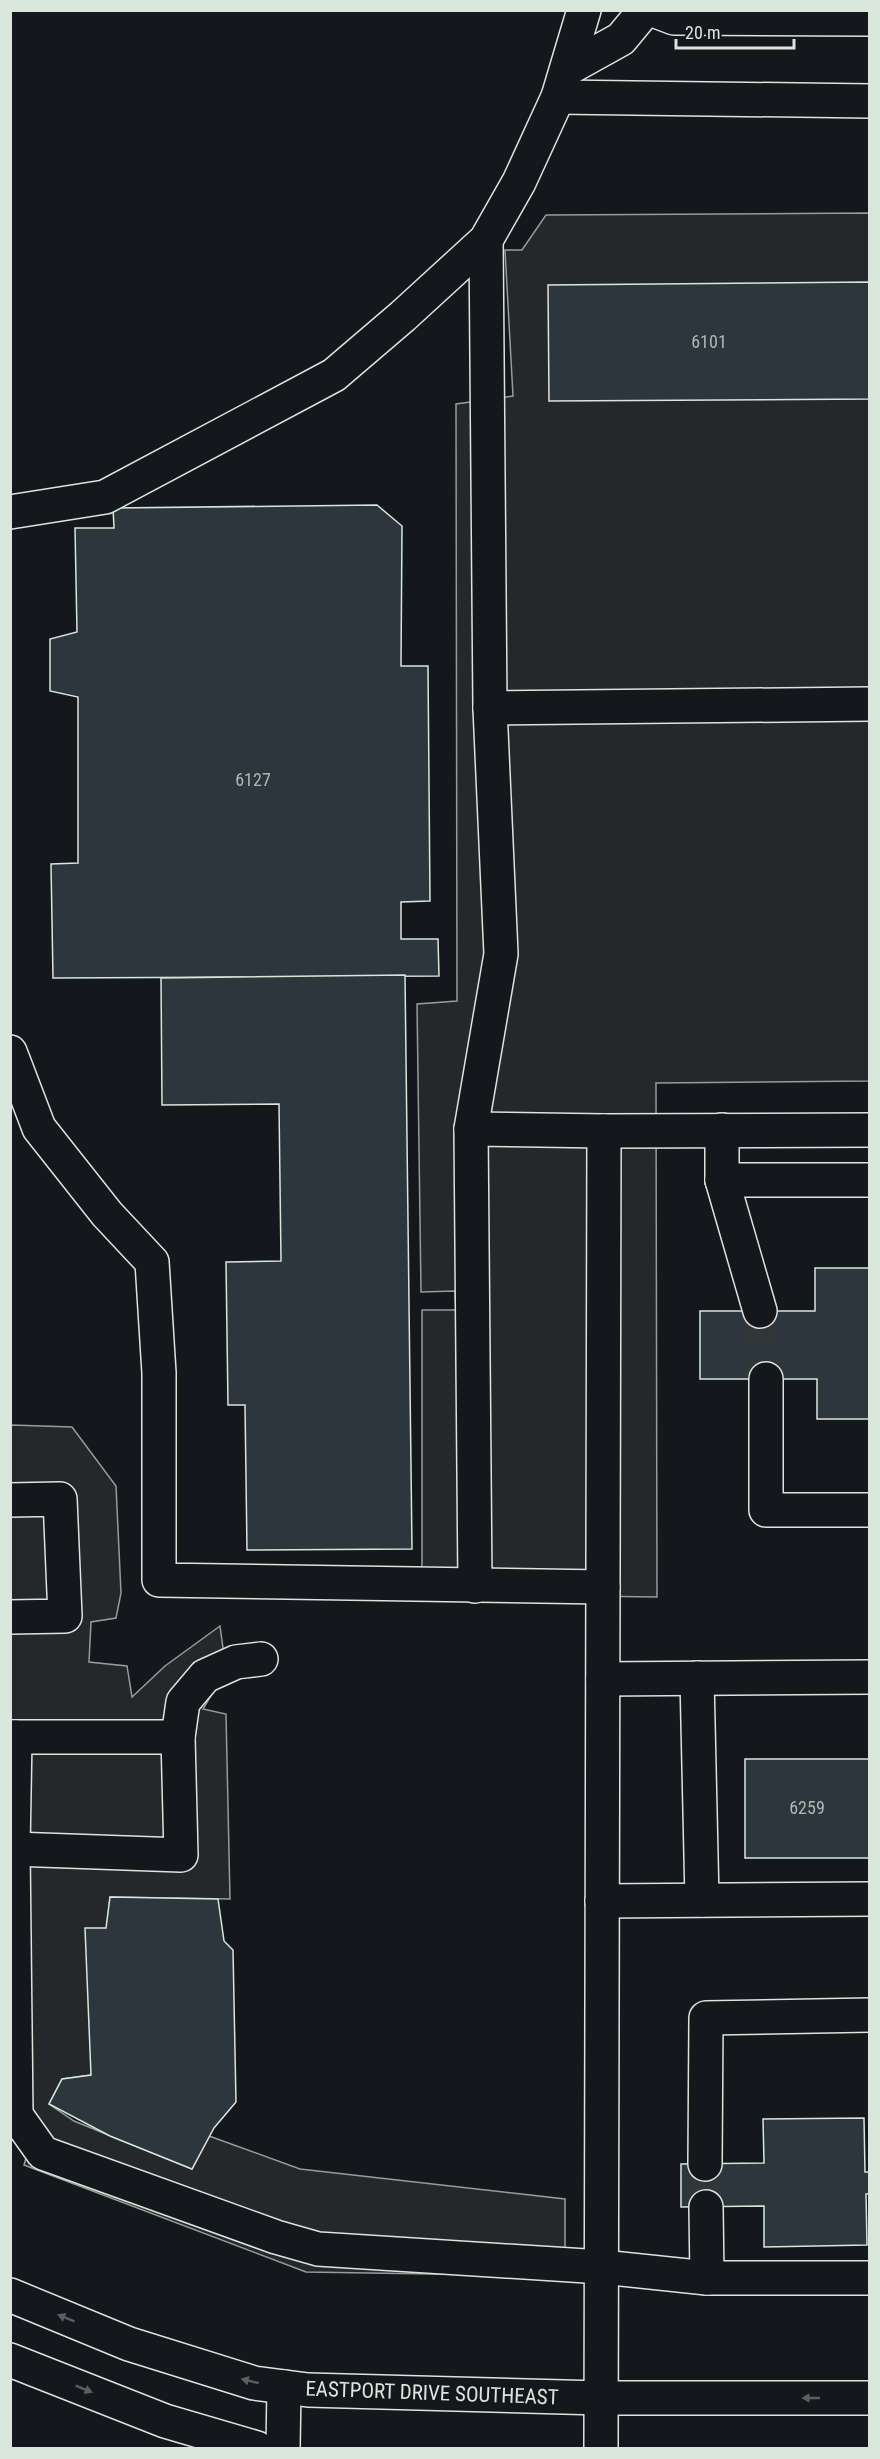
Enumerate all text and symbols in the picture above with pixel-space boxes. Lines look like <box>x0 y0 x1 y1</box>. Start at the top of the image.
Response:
scale bar <box>676 12 794 50</box>
text: 20 m <box>685 22 720 43</box>
house number: 6101 <box>691 331 727 352</box>
house number: 6127 <box>235 769 271 790</box>
house number: 6259 <box>789 1797 825 1818</box>
one-way arrow <box>56 2313 74 2323</box>
one-way arrow <box>241 2375 259 2385</box>
street label: EASTPORT DRIVE SOUTHEAST <box>305 2377 559 2409</box>
one-way arrow <box>76 2384 94 2394</box>
one-way arrow <box>801 2393 820 2403</box>

